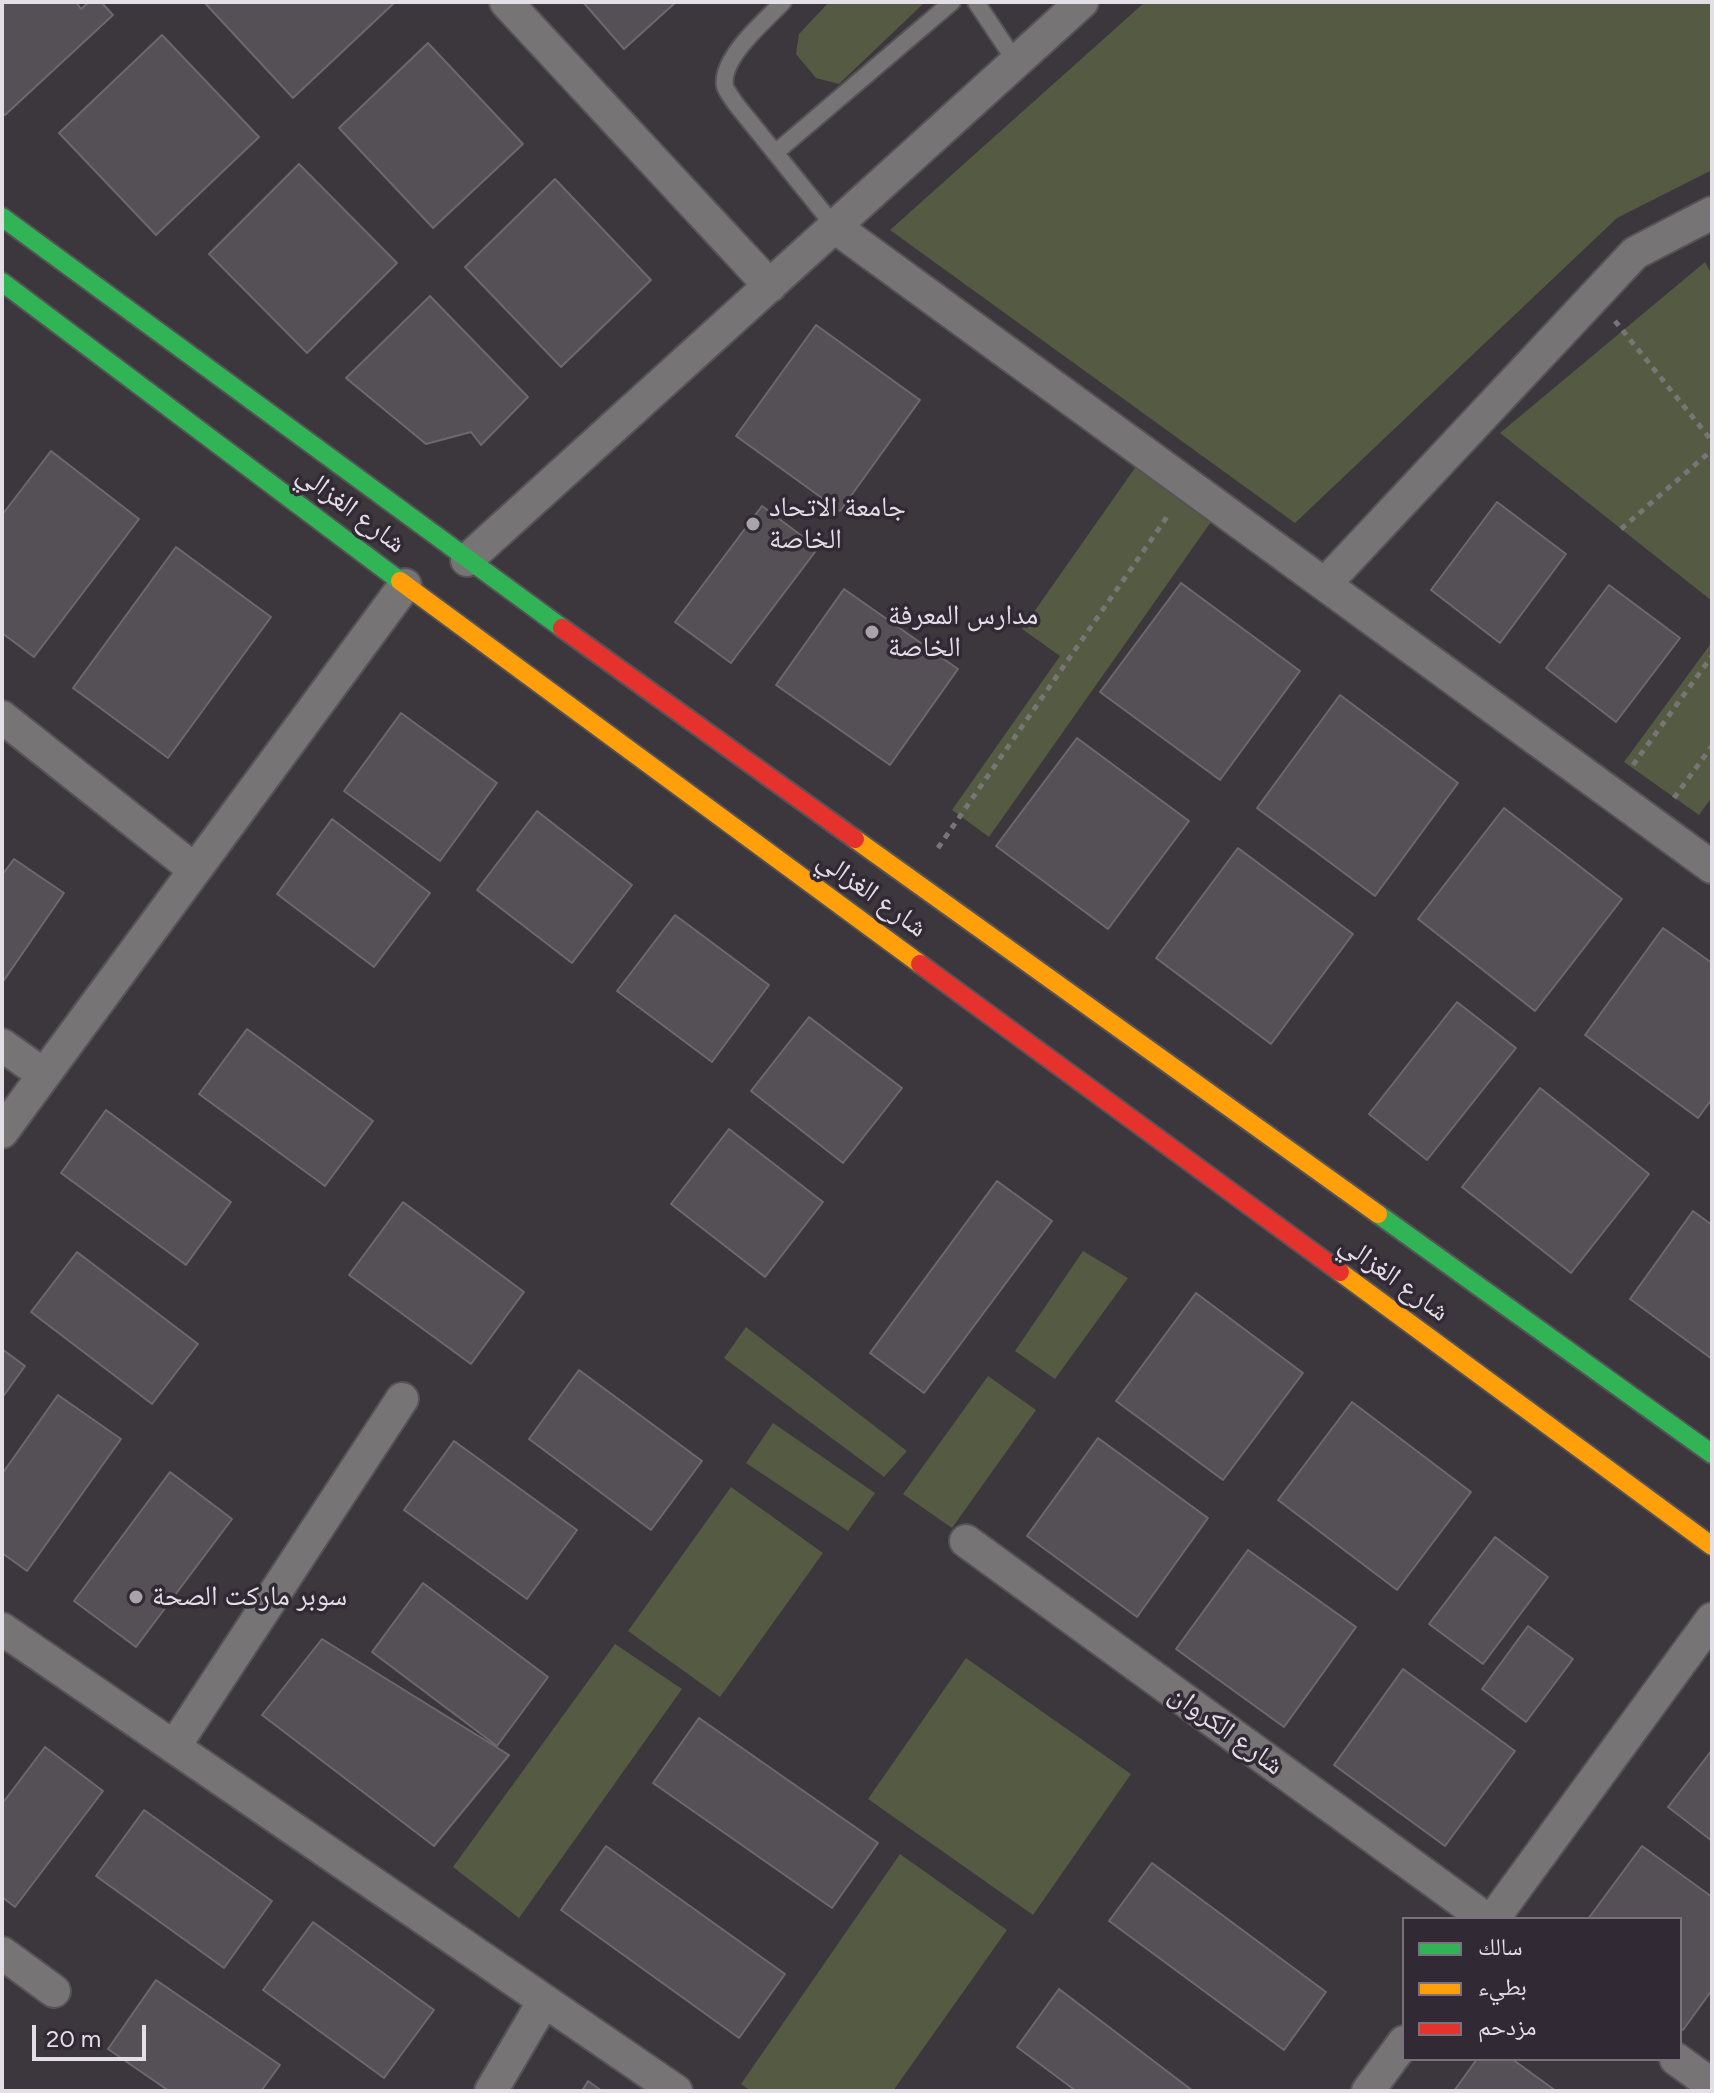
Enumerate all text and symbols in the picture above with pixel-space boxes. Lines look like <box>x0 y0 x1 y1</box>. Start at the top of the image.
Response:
street label: شارع الغزالي <box>290 457 412 561</box>
place label: جامعة الاتحاد الخاصة <box>769 491 906 557</box>
marker: جامعة الاتحاد الخاصة <box>744 515 762 533</box>
place label: مدارس المعرفة الخاصة <box>888 599 1038 665</box>
marker: مدارس المعرفة الخاصة <box>863 623 881 641</box>
street label: شارع الغزالي <box>811 843 933 945</box>
street label: شارع الغزالي <box>1333 1227 1455 1329</box>
place label: سوبر ماركت الصحة <box>152 1580 347 1614</box>
marker: سوبر ماركت الصحة <box>127 1588 145 1606</box>
street label: شارع الكروان <box>1162 1677 1290 1783</box>
legend <box>1402 1917 1682 2061</box>
text: سالك <box>1478 1932 1523 1961</box>
text: بطيء <box>1478 1972 1527 2001</box>
scale bar <box>36 2009 150 2059</box>
text: مزدحم <box>1478 2012 1537 2041</box>
text: 20 m <box>46 2024 101 2053</box>

